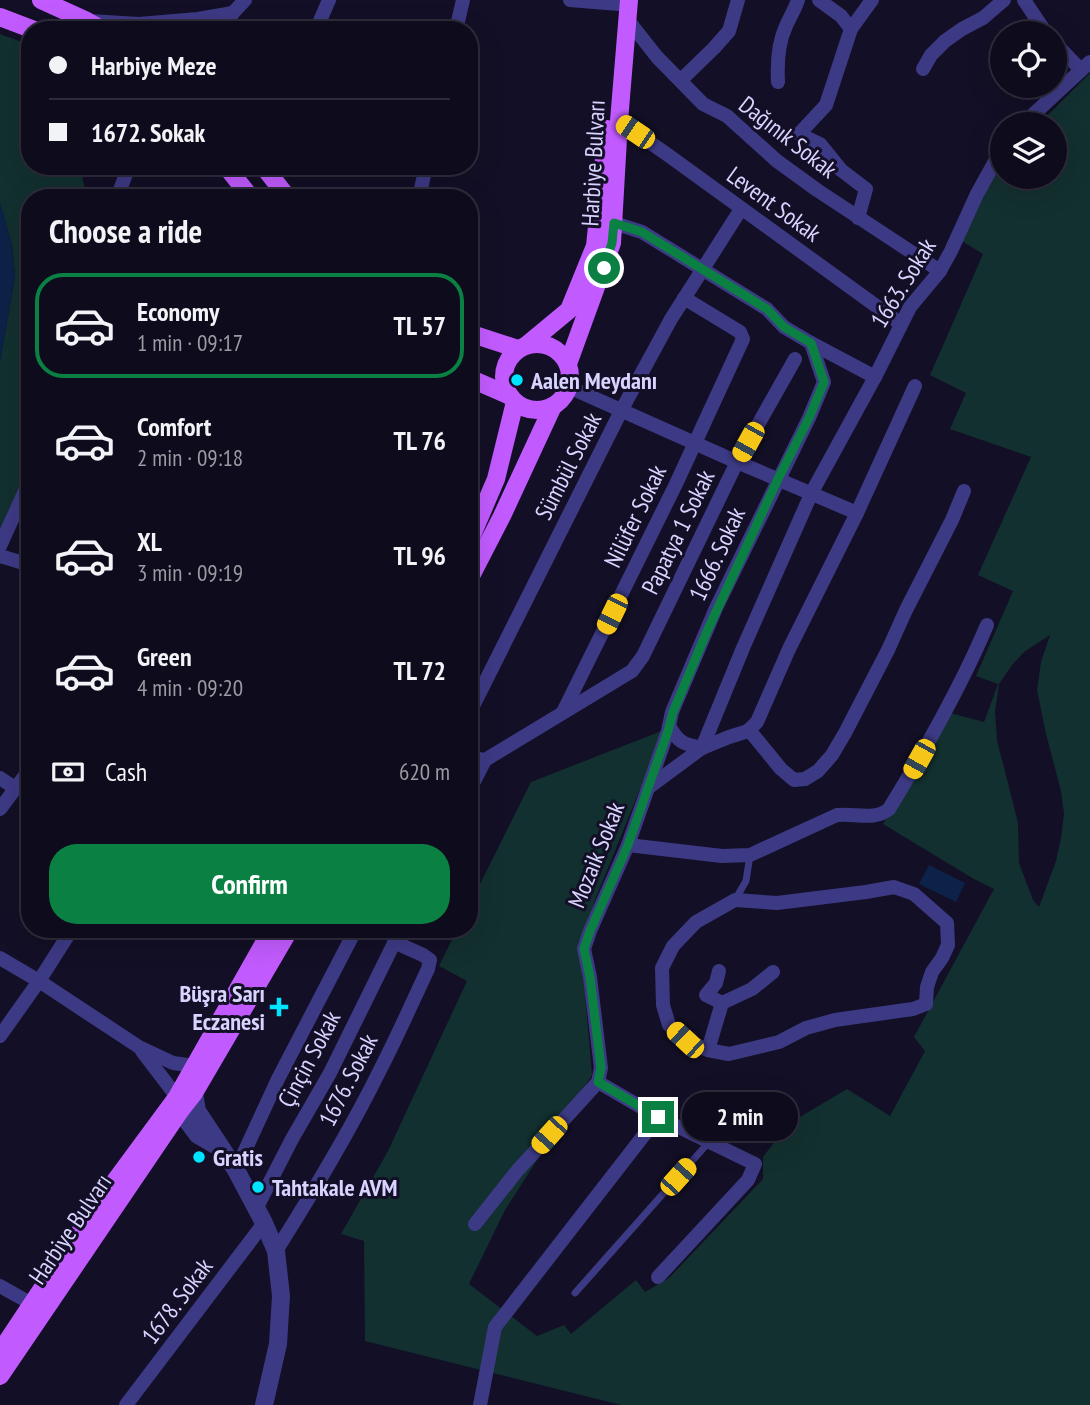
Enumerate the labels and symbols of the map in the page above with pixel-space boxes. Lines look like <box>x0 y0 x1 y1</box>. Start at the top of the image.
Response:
street label: Dağınık Sokak <box>733 89 844 185</box>
street label: Harbiye Bulvarı <box>574 99 612 227</box>
car <box>612 112 659 152</box>
street label: Levent Sokak <box>721 160 828 249</box>
street label: 1663. Sokak <box>863 232 943 334</box>
route start <box>588 252 620 284</box>
place label: Aalen Meydanı <box>530 365 657 396</box>
marker: Aalen Meydanı <box>509 372 525 388</box>
street label: Sümbül Sokak <box>528 406 609 525</box>
car <box>729 419 768 465</box>
street label: Nilüfer Sokak <box>597 459 673 572</box>
street label: Papatya 1 Sokak <box>635 464 722 599</box>
street label: 1666. Sokak <box>682 502 752 606</box>
car <box>594 591 631 637</box>
car <box>900 736 939 782</box>
street label: Mozaik Sokak <box>561 797 632 913</box>
place label: Büşra Sarı Eczanesi <box>179 978 265 1037</box>
marker: Büşra Sarı Eczanesi <box>271 999 287 1015</box>
street label: Çinçin Sokak <box>271 1005 348 1113</box>
car <box>663 1018 708 1062</box>
street label: 1676. Sokak <box>312 1028 385 1132</box>
callout: 2 min <box>682 1092 798 1142</box>
route end <box>642 1101 674 1133</box>
car <box>528 1112 571 1158</box>
place label: Gratis <box>213 1142 263 1173</box>
marker: Gratis <box>191 1149 207 1165</box>
car <box>657 1154 700 1200</box>
street label: Harbiye Bulvarı <box>22 1168 118 1290</box>
place label: Tahtakale AVM <box>272 1172 398 1203</box>
marker: Tahtakale AVM <box>250 1179 266 1195</box>
street label: 1678. Sokak <box>135 1251 220 1350</box>

